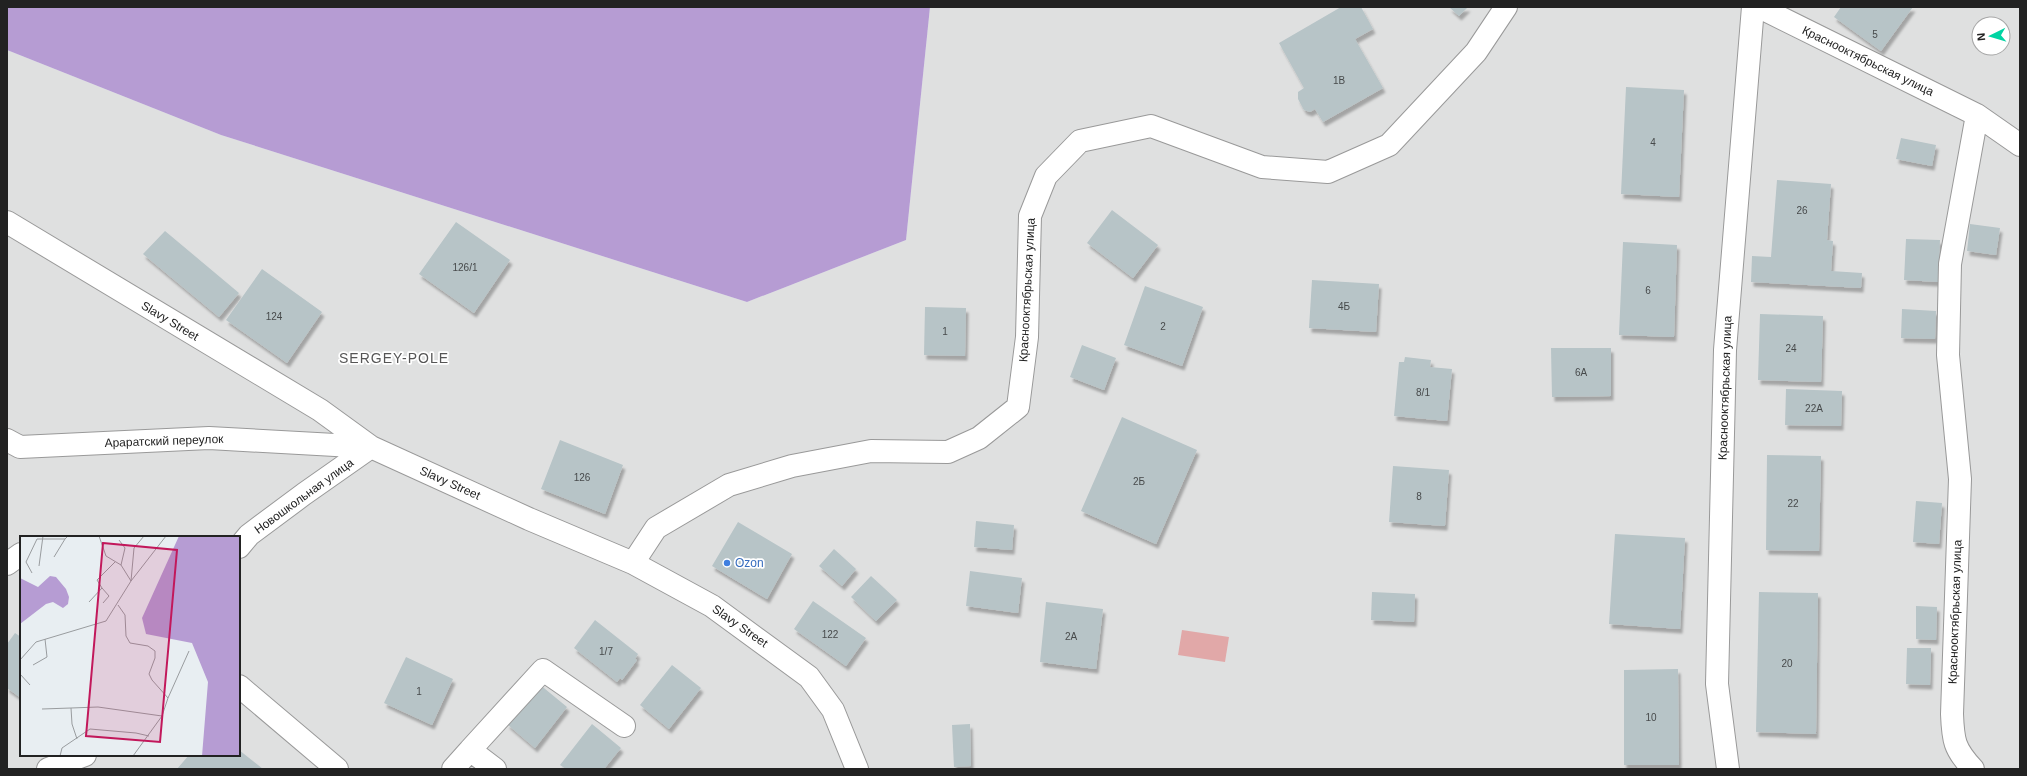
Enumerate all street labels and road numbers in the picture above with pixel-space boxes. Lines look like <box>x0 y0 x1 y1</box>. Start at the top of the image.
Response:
street label: Краснооктябрьская улица <box>1800 23 1936 99</box>
street label: Краснооктябрьская улица <box>1016 217 1038 363</box>
street label: Slavy Street <box>139 298 202 344</box>
street label: Краснооктябрьская улица <box>1715 315 1735 460</box>
street label: Араратский переулок <box>104 432 224 450</box>
street label: Новошкольная улица <box>252 455 357 537</box>
street label: Slavy Street <box>418 463 483 503</box>
street label: Краснооктябрьская улица <box>1945 539 1965 684</box>
street label: Slavy Street <box>709 602 771 651</box>

